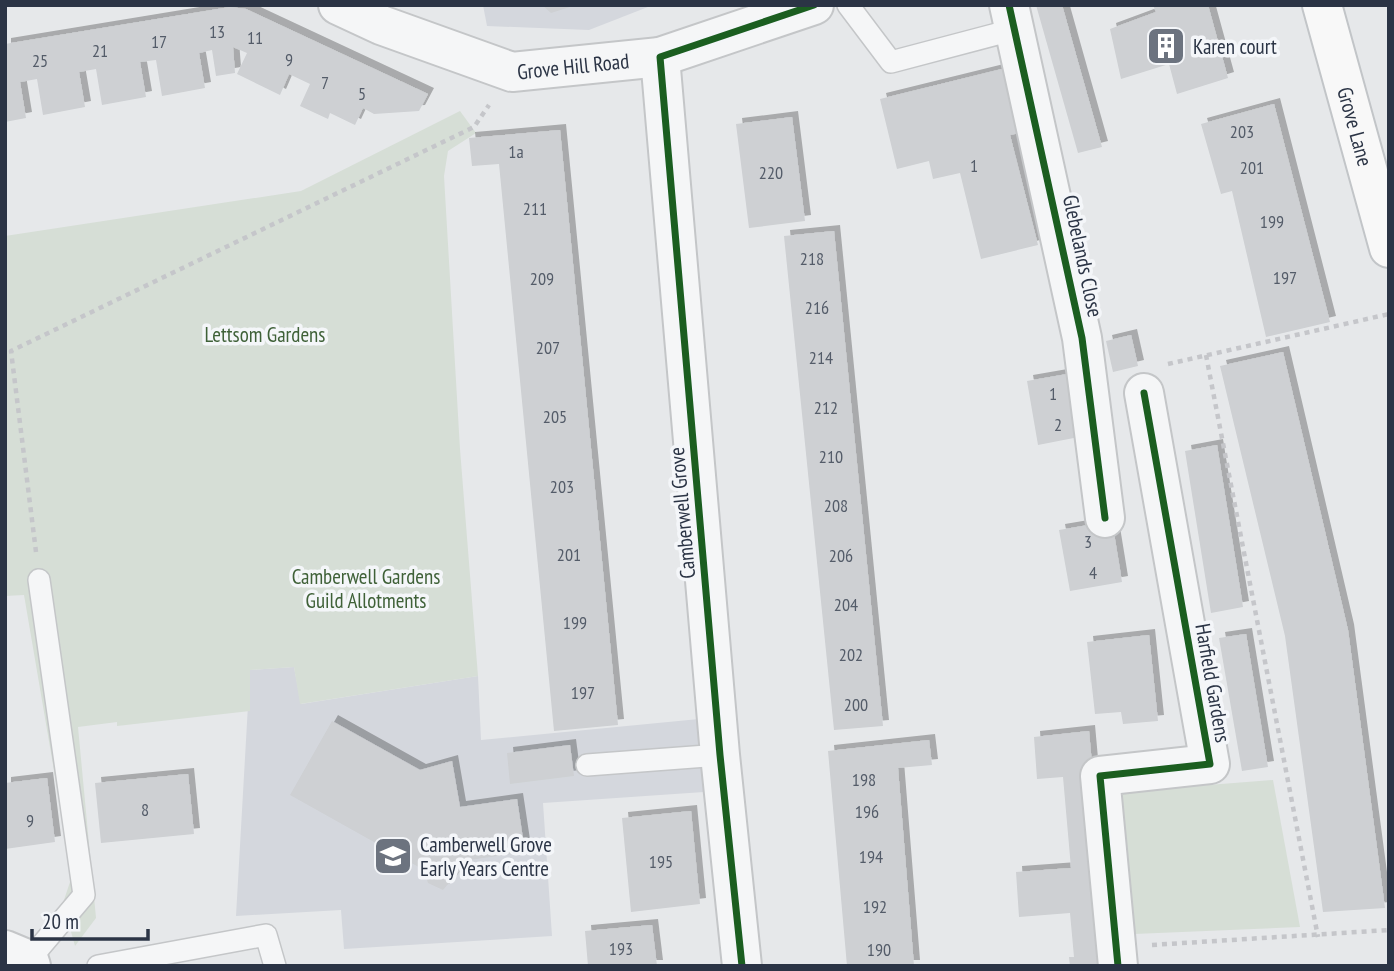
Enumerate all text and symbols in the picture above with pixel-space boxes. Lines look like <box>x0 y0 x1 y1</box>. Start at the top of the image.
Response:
house number: 13 <box>209 20 225 43</box>
building icon: Karen court <box>1145 25 1187 67</box>
house number: 11 <box>247 26 263 49</box>
house number: 17 <box>151 30 167 53</box>
place label: Karen court <box>1193 33 1277 60</box>
house number: 21 <box>92 39 108 62</box>
street label: Grove Hill Road <box>516 47 630 85</box>
house number: 9 <box>285 48 293 71</box>
house number: 25 <box>32 49 48 72</box>
house number: 7 <box>321 71 329 94</box>
house number: 5 <box>358 82 366 105</box>
street label: Grove Lane <box>1332 84 1379 169</box>
house number: 203 <box>1230 120 1254 143</box>
house number: 1a <box>508 140 524 163</box>
house number: 1 <box>970 154 978 177</box>
house number: 201 <box>1240 156 1264 179</box>
house number: 220 <box>759 161 783 184</box>
street label: Glebelands Close <box>1057 192 1109 320</box>
house number: 211 <box>523 197 547 220</box>
house number: 199 <box>1260 210 1284 233</box>
house number: 218 <box>800 247 824 270</box>
house number: 197 <box>1273 266 1297 289</box>
house number: 209 <box>530 267 554 290</box>
house number: 216 <box>805 296 829 319</box>
park label: Lettsom Gardens <box>205 321 325 348</box>
house number: 207 <box>536 336 560 359</box>
house number: 214 <box>809 346 833 369</box>
house number: 1 <box>1049 382 1057 405</box>
house number: 212 <box>814 396 838 419</box>
house number: 205 <box>543 405 567 428</box>
house number: 2 <box>1054 413 1062 436</box>
house number: 210 <box>819 445 843 468</box>
street label: Camberwell Grove <box>663 446 701 580</box>
house number: 203 <box>550 475 574 498</box>
house number: 208 <box>824 494 848 517</box>
house number: 3 <box>1084 530 1092 553</box>
house number: 201 <box>557 543 581 566</box>
house number: 206 <box>829 544 853 567</box>
house number: 4 <box>1089 561 1097 584</box>
park label: Camberwell Gardens Guild Allotments <box>292 563 440 614</box>
house number: 204 <box>834 593 858 616</box>
house number: 199 <box>563 611 587 634</box>
street label: Harfield Gardens <box>1189 621 1237 745</box>
house number: 202 <box>839 643 863 666</box>
house number: 197 <box>571 681 595 704</box>
house number: 200 <box>844 693 868 716</box>
house number: 198 <box>852 768 876 791</box>
house number: 8 <box>141 798 149 821</box>
house number: 196 <box>855 800 879 823</box>
house number: 9 <box>26 809 34 832</box>
place label: Camberwell Grove Early Years Centre <box>420 831 552 882</box>
school or university icon: Camberwell Grove Early Years Centre <box>372 835 414 877</box>
house number: 194 <box>859 845 883 868</box>
house number: 195 <box>649 850 673 873</box>
house number: 192 <box>863 895 887 918</box>
scale bar <box>32 898 147 942</box>
text: 20 m <box>42 908 79 935</box>
house number: 193 <box>609 937 633 960</box>
house number: 190 <box>867 938 891 961</box>

